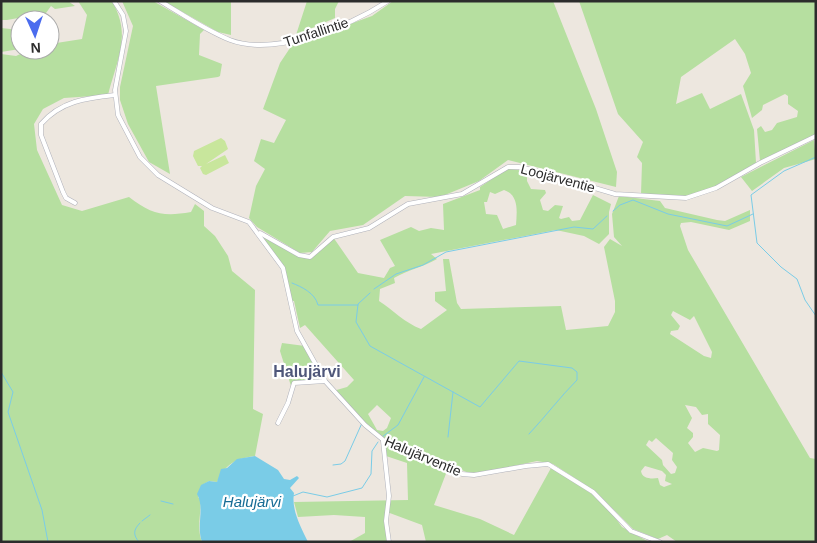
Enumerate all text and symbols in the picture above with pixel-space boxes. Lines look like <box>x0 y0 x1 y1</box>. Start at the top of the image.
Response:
north arrow <box>10 10 60 60</box>
street label: Tunfallintie <box>282 14 351 50</box>
text: N <box>30 40 41 56</box>
street label: Loojärventie <box>519 160 597 196</box>
district label: Halujärvi <box>273 363 341 380</box>
street label: Halujärventie <box>382 433 464 479</box>
water label: Halujärvi <box>223 493 282 510</box>

